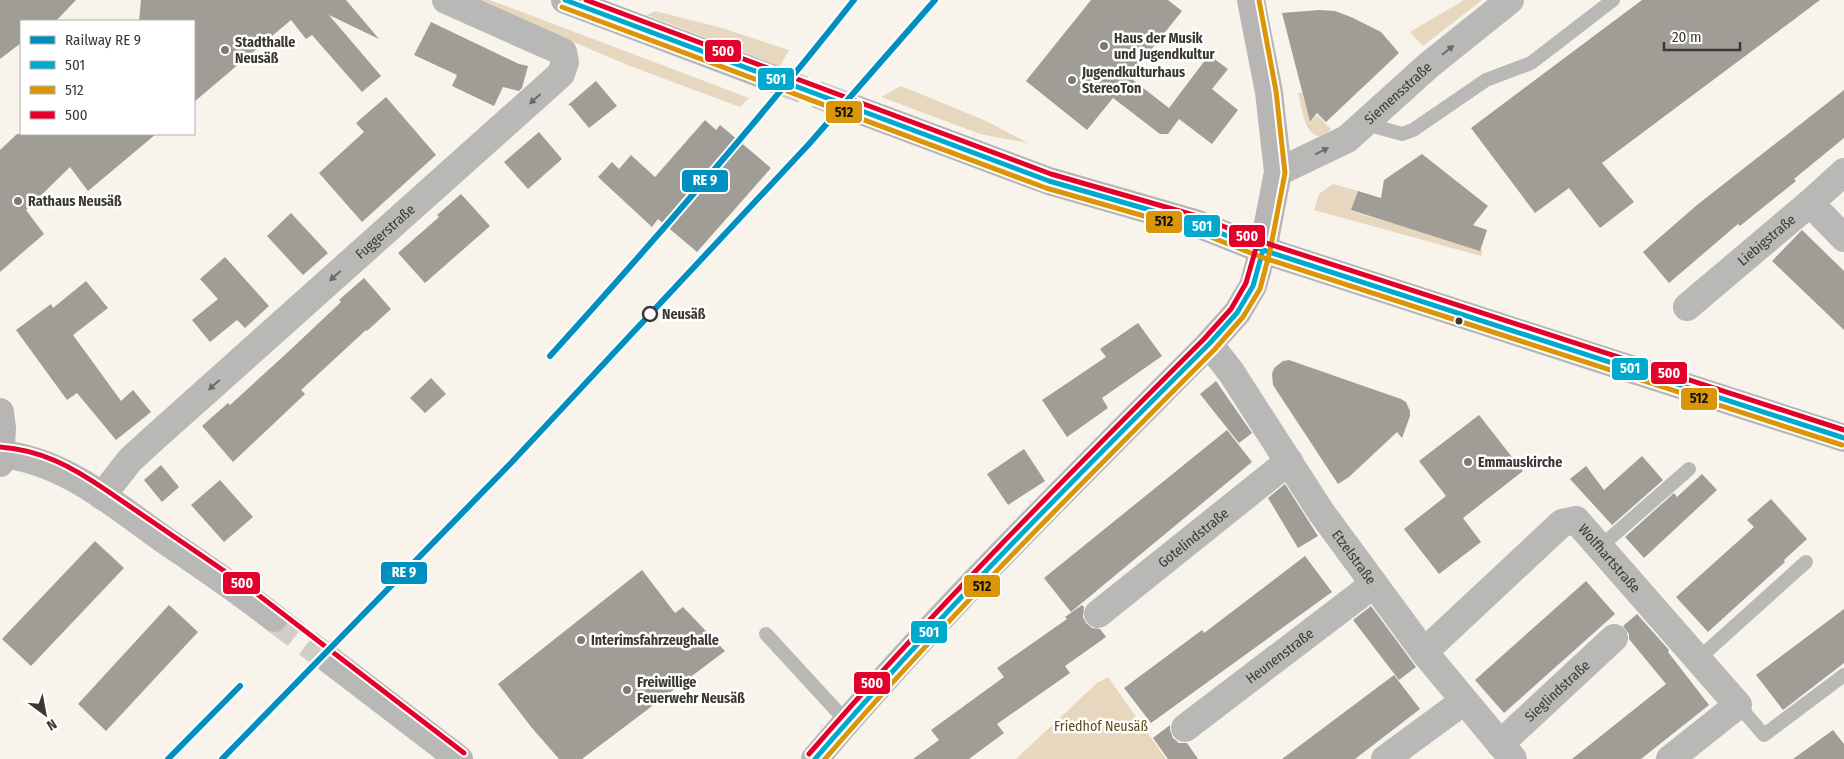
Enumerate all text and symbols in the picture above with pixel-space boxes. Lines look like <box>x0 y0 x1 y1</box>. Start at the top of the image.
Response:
legend <box>20 20 195 135</box>
scale bar <box>1664 20 1740 52</box>
text: 20 m <box>1672 28 1702 46</box>
place label: Haus der Musik und Jugendkultur <box>1114 30 1215 63</box>
text: Railway RE 9 <box>65 31 141 49</box>
place label: Stadthalle Neusäß <box>235 34 295 67</box>
line badge: 500 <box>704 39 742 63</box>
marker: Haus der Musik und Jugendkultur <box>1098 40 1110 52</box>
text: 500 <box>712 43 734 60</box>
marker: Stadthalle Neusäß <box>219 44 231 56</box>
one-way arrow <box>1441 44 1453 56</box>
text: 501 <box>65 56 85 74</box>
street label: Siemensstraße <box>1361 59 1435 128</box>
place label: Jugendkulturhaus StereoTon <box>1081 64 1185 97</box>
line badge: 501 <box>757 67 795 91</box>
text: 501 <box>766 71 786 88</box>
marker: Jugendkulturhaus StereoTon <box>1066 74 1078 86</box>
text: 512 <box>65 81 84 99</box>
one-way arrow <box>528 93 541 104</box>
line badge: 512 <box>825 100 863 124</box>
text: 512 <box>835 104 854 121</box>
text: 500 <box>65 106 88 124</box>
one-way arrow <box>1315 147 1329 155</box>
line badge: RE 9 <box>681 169 729 193</box>
text: RE 9 <box>693 172 717 189</box>
place label: Rathaus Neusäß <box>28 193 122 210</box>
marker: Rathaus Neusäß <box>12 195 24 207</box>
street label: Fuggerstraße <box>352 201 419 263</box>
line badge: 512 <box>1145 210 1183 234</box>
street label: Liebigstraße <box>1734 211 1799 269</box>
text: 512 <box>1155 213 1174 230</box>
line badge: 501 <box>1183 214 1221 238</box>
text: 501 <box>1192 218 1212 235</box>
line badge: 500 <box>1228 224 1266 248</box>
text: 500 <box>1236 228 1258 245</box>
one-way arrow <box>329 271 342 282</box>
marker: Neusäß <box>642 306 658 322</box>
place label: Neusäß <box>662 306 706 323</box>
unlabelled marker <box>1454 316 1464 326</box>
line badge: 501 <box>1611 357 1649 381</box>
text: 501 <box>1620 360 1640 377</box>
line badge: 500 <box>1650 361 1688 385</box>
text: 500 <box>1658 365 1680 382</box>
one-way arrow <box>207 379 220 390</box>
line badge: 512 <box>1680 387 1718 411</box>
text: 512 <box>1690 390 1709 407</box>
place label: Emmauskirche <box>1478 454 1562 471</box>
marker: Emmauskirche <box>1462 456 1474 468</box>
street label: Gotelindstraße <box>1155 505 1232 571</box>
street label: Wolfhartstraße <box>1574 521 1644 596</box>
street label: Etzelstraße <box>1328 527 1379 588</box>
line badge: RE 9 <box>380 561 428 585</box>
text: RE 9 <box>392 564 416 581</box>
line badge: 500 <box>222 571 261 595</box>
line badge: 512 <box>963 574 1001 598</box>
text: 500 <box>231 575 253 592</box>
text: 512 <box>973 578 992 595</box>
line badge: 501 <box>910 620 948 644</box>
text: 501 <box>919 624 939 641</box>
street label: Heunenstraße <box>1243 625 1317 688</box>
place label: Interimsfahrzeughalle <box>591 632 719 649</box>
marker: Interimsfahrzeughalle <box>575 634 587 646</box>
street label: Sieglindstraße <box>1521 657 1593 726</box>
line badge: 500 <box>853 671 891 695</box>
place label: Freiwillige Feuerwehr Neusäß <box>637 674 745 707</box>
text: 500 <box>861 675 883 692</box>
marker: Freiwillige Feuerwehr Neusäß <box>621 684 633 696</box>
north arrow <box>20 689 70 739</box>
text: N <box>44 715 60 734</box>
park label: Friedhof Neusäß <box>1054 718 1148 735</box>

